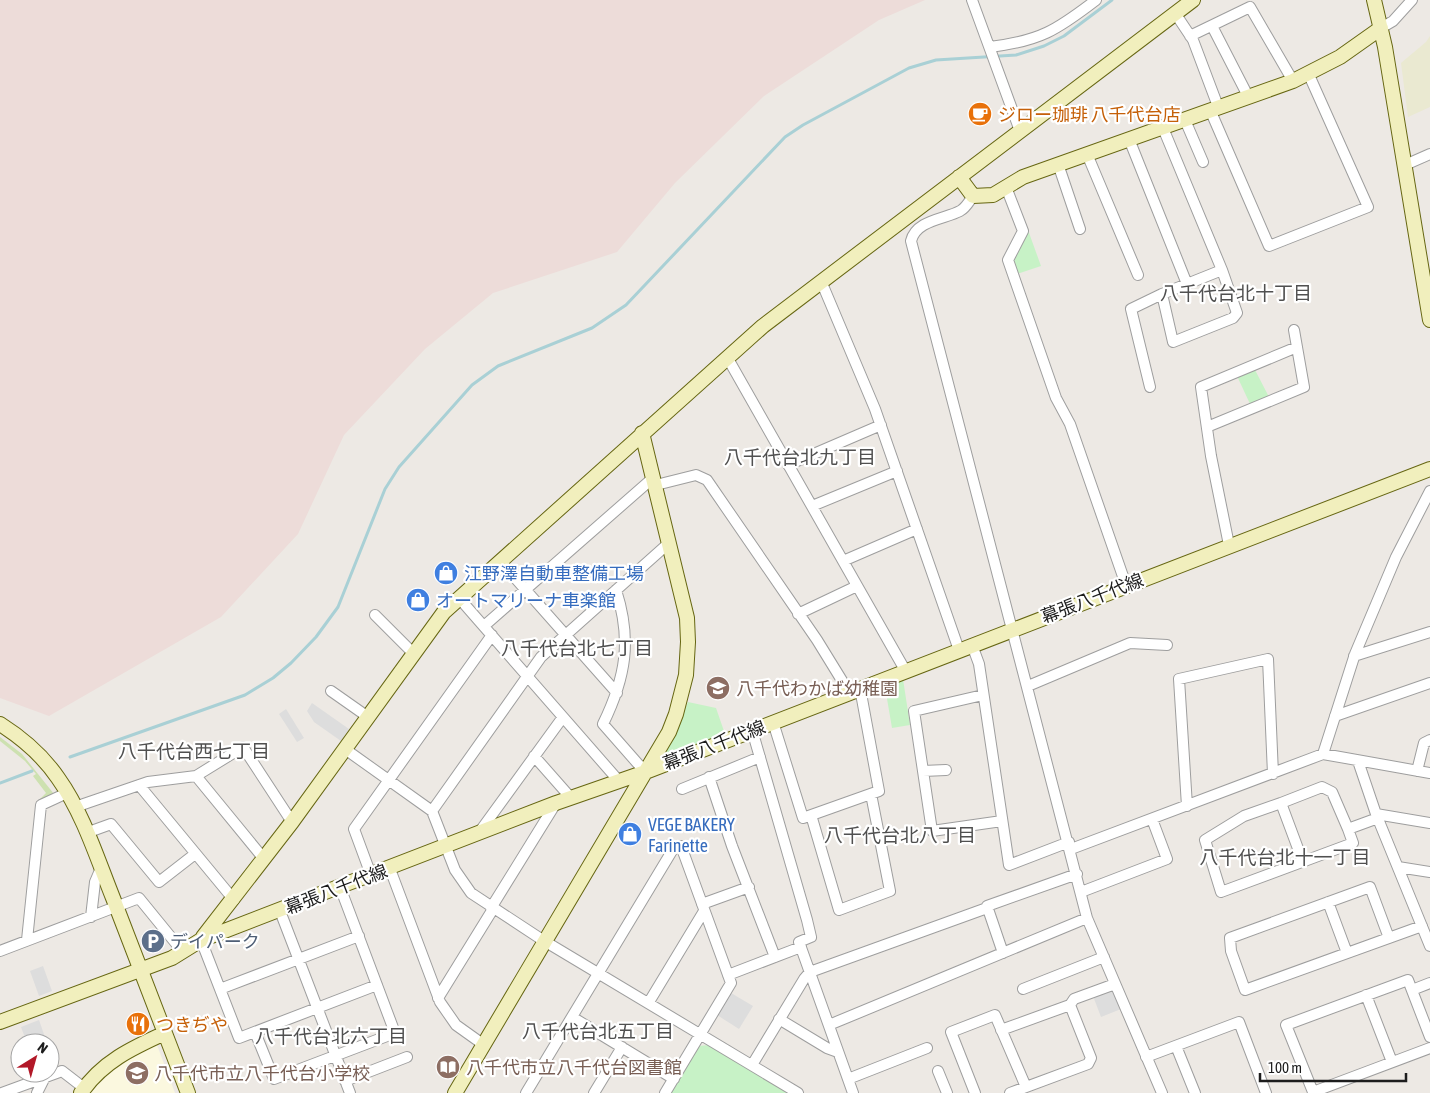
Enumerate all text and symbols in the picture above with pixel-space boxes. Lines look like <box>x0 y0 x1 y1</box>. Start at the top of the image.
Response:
cafe icon: ジロー珈琲 八千代台店 <box>967 101 993 127</box>
place label: ジロー珈琲 八千代台店 <box>998 104 1180 125</box>
district label: 八千代台北十丁目 <box>1160 282 1312 304</box>
district label: 八千代台北九丁目 <box>724 446 876 468</box>
shop icon: 江野澤自動車整備工場 <box>433 560 459 586</box>
place label: 江野澤自動車整備工場 <box>464 563 644 584</box>
street label: 幕張八千代線 <box>1038 569 1146 627</box>
shop icon: オートマリーナ車楽館 <box>405 587 431 613</box>
place label: オートマリーナ車楽館 <box>436 590 616 611</box>
district label: 八千代台北七丁目 <box>501 637 653 659</box>
school or university icon: 八千代わかば幼稚園 <box>705 675 731 701</box>
place label: 八千代わかば幼稚園 <box>736 678 898 699</box>
street label: 幕張八千代線 <box>660 716 768 774</box>
district label: 八千代台西七丁目 <box>118 740 270 762</box>
place label: VEGE BAKERY Farinette <box>648 814 735 856</box>
shop icon: VEGE BAKERY Farinette <box>617 821 643 847</box>
district label: 八千代台北八丁目 <box>824 824 976 846</box>
district label: 八千代台北十一丁目 <box>1199 846 1371 868</box>
street label: 幕張八千代線 <box>282 860 390 918</box>
parking icon: デイパーク <box>140 928 166 954</box>
place label: デイパーク <box>170 931 260 952</box>
restaurant icon: つきぢや <box>125 1011 151 1037</box>
place label: つきぢや <box>156 1014 228 1035</box>
district label: 八千代台北五丁目 <box>522 1020 674 1042</box>
district label: 八千代台北六丁目 <box>255 1025 407 1047</box>
north arrow <box>10 1033 60 1083</box>
text: N <box>35 1039 51 1056</box>
scale bar <box>1260 1050 1406 1082</box>
library icon: 八千代市立八千代台図書館 <box>435 1054 461 1080</box>
place label: 八千代市立八千代台図書館 <box>466 1057 682 1078</box>
text: 100 m <box>1268 1059 1302 1076</box>
school or university icon: 八千代市立八千代台小学校 <box>124 1060 150 1086</box>
place label: 八千代市立八千代台小学校 <box>154 1063 370 1084</box>

